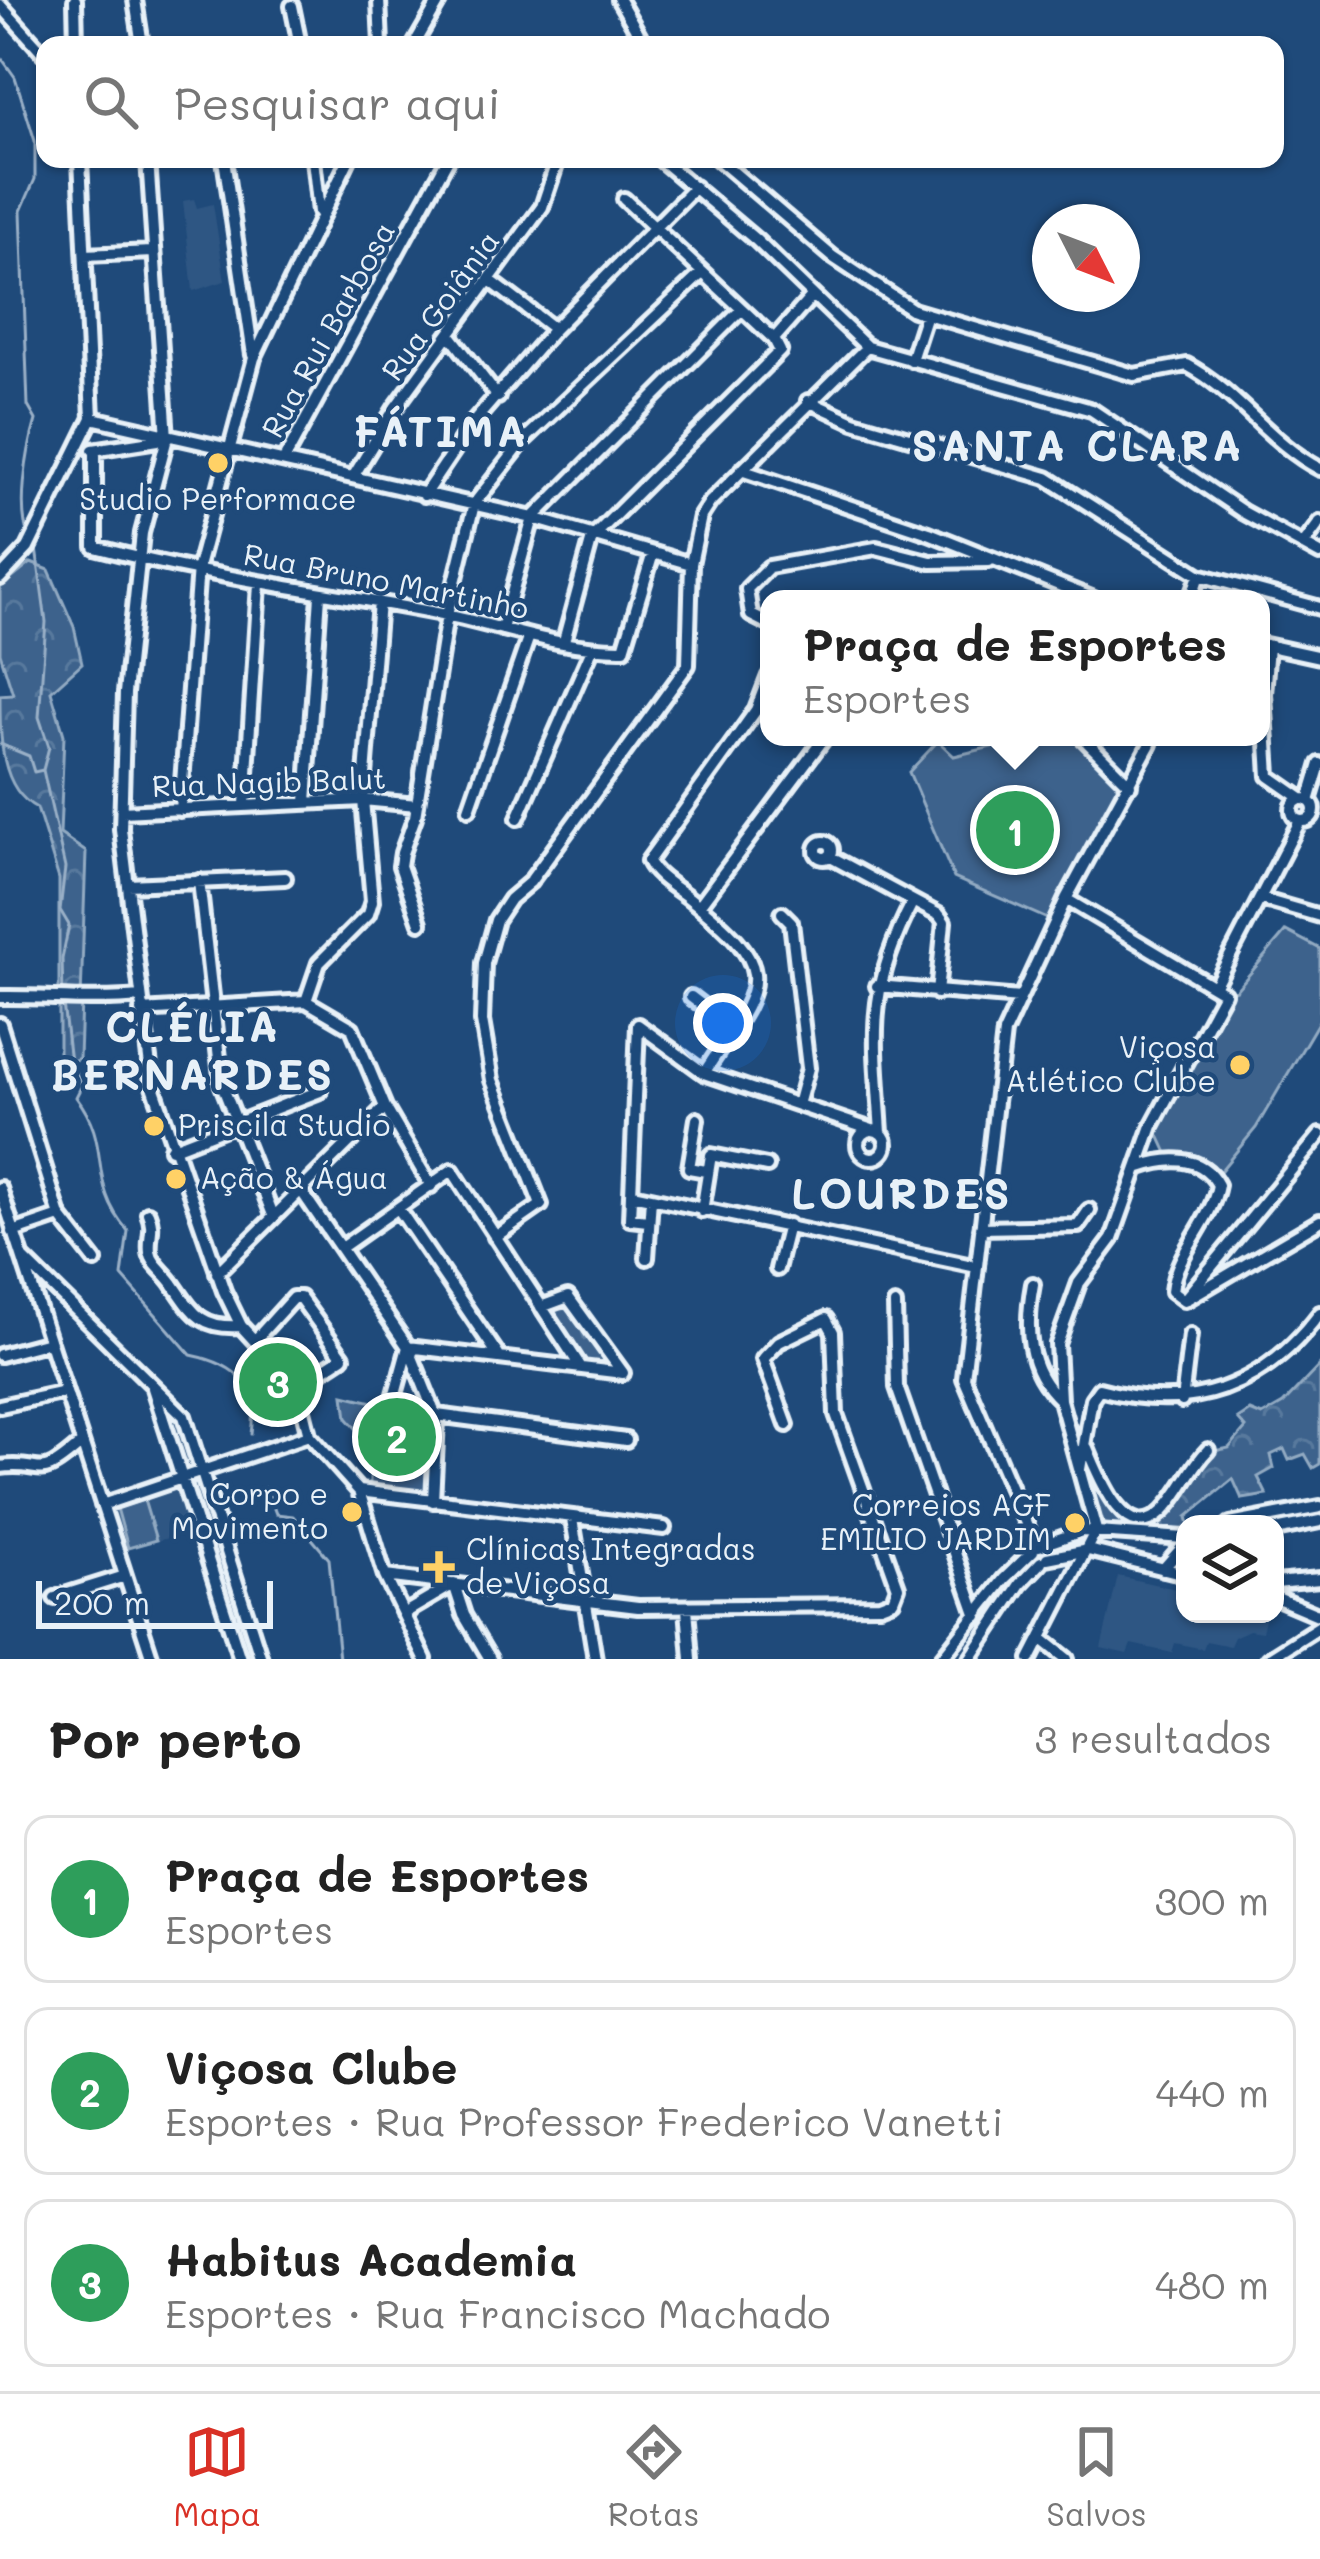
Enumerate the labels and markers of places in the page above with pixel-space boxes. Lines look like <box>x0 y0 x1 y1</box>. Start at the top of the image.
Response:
marker: Studio Performace <box>205 450 231 476</box>
place label: Studio Performace <box>79 478 357 518</box>
pin: 1 <box>976 785 1054 875</box>
place label: Viçosa Atlético Clube <box>1005 1026 1216 1100</box>
marker: Viçosa Atlético Clube <box>1227 1052 1253 1078</box>
place label: Priscila Studio <box>178 1104 390 1144</box>
marker: Priscila Studio <box>141 1113 167 1139</box>
place label: Ação & Água <box>200 1157 388 1197</box>
marker: Ação & Água <box>163 1166 189 1192</box>
pin: 3 <box>239 1337 317 1427</box>
pin: 2 <box>358 1392 436 1482</box>
place label: Corpo e Movimento <box>171 1473 328 1547</box>
place label: Correios AGF EMILIO JARDIM <box>820 1484 1051 1558</box>
marker: Corpo e Movimento <box>339 1499 365 1525</box>
marker: Correios AGF EMILIO JARDIM <box>1062 1510 1088 1536</box>
place label: Clínicas Integradas de Viçosa <box>466 1528 756 1602</box>
marker: Clínicas Integradas de Viçosa <box>423 1551 455 1583</box>

